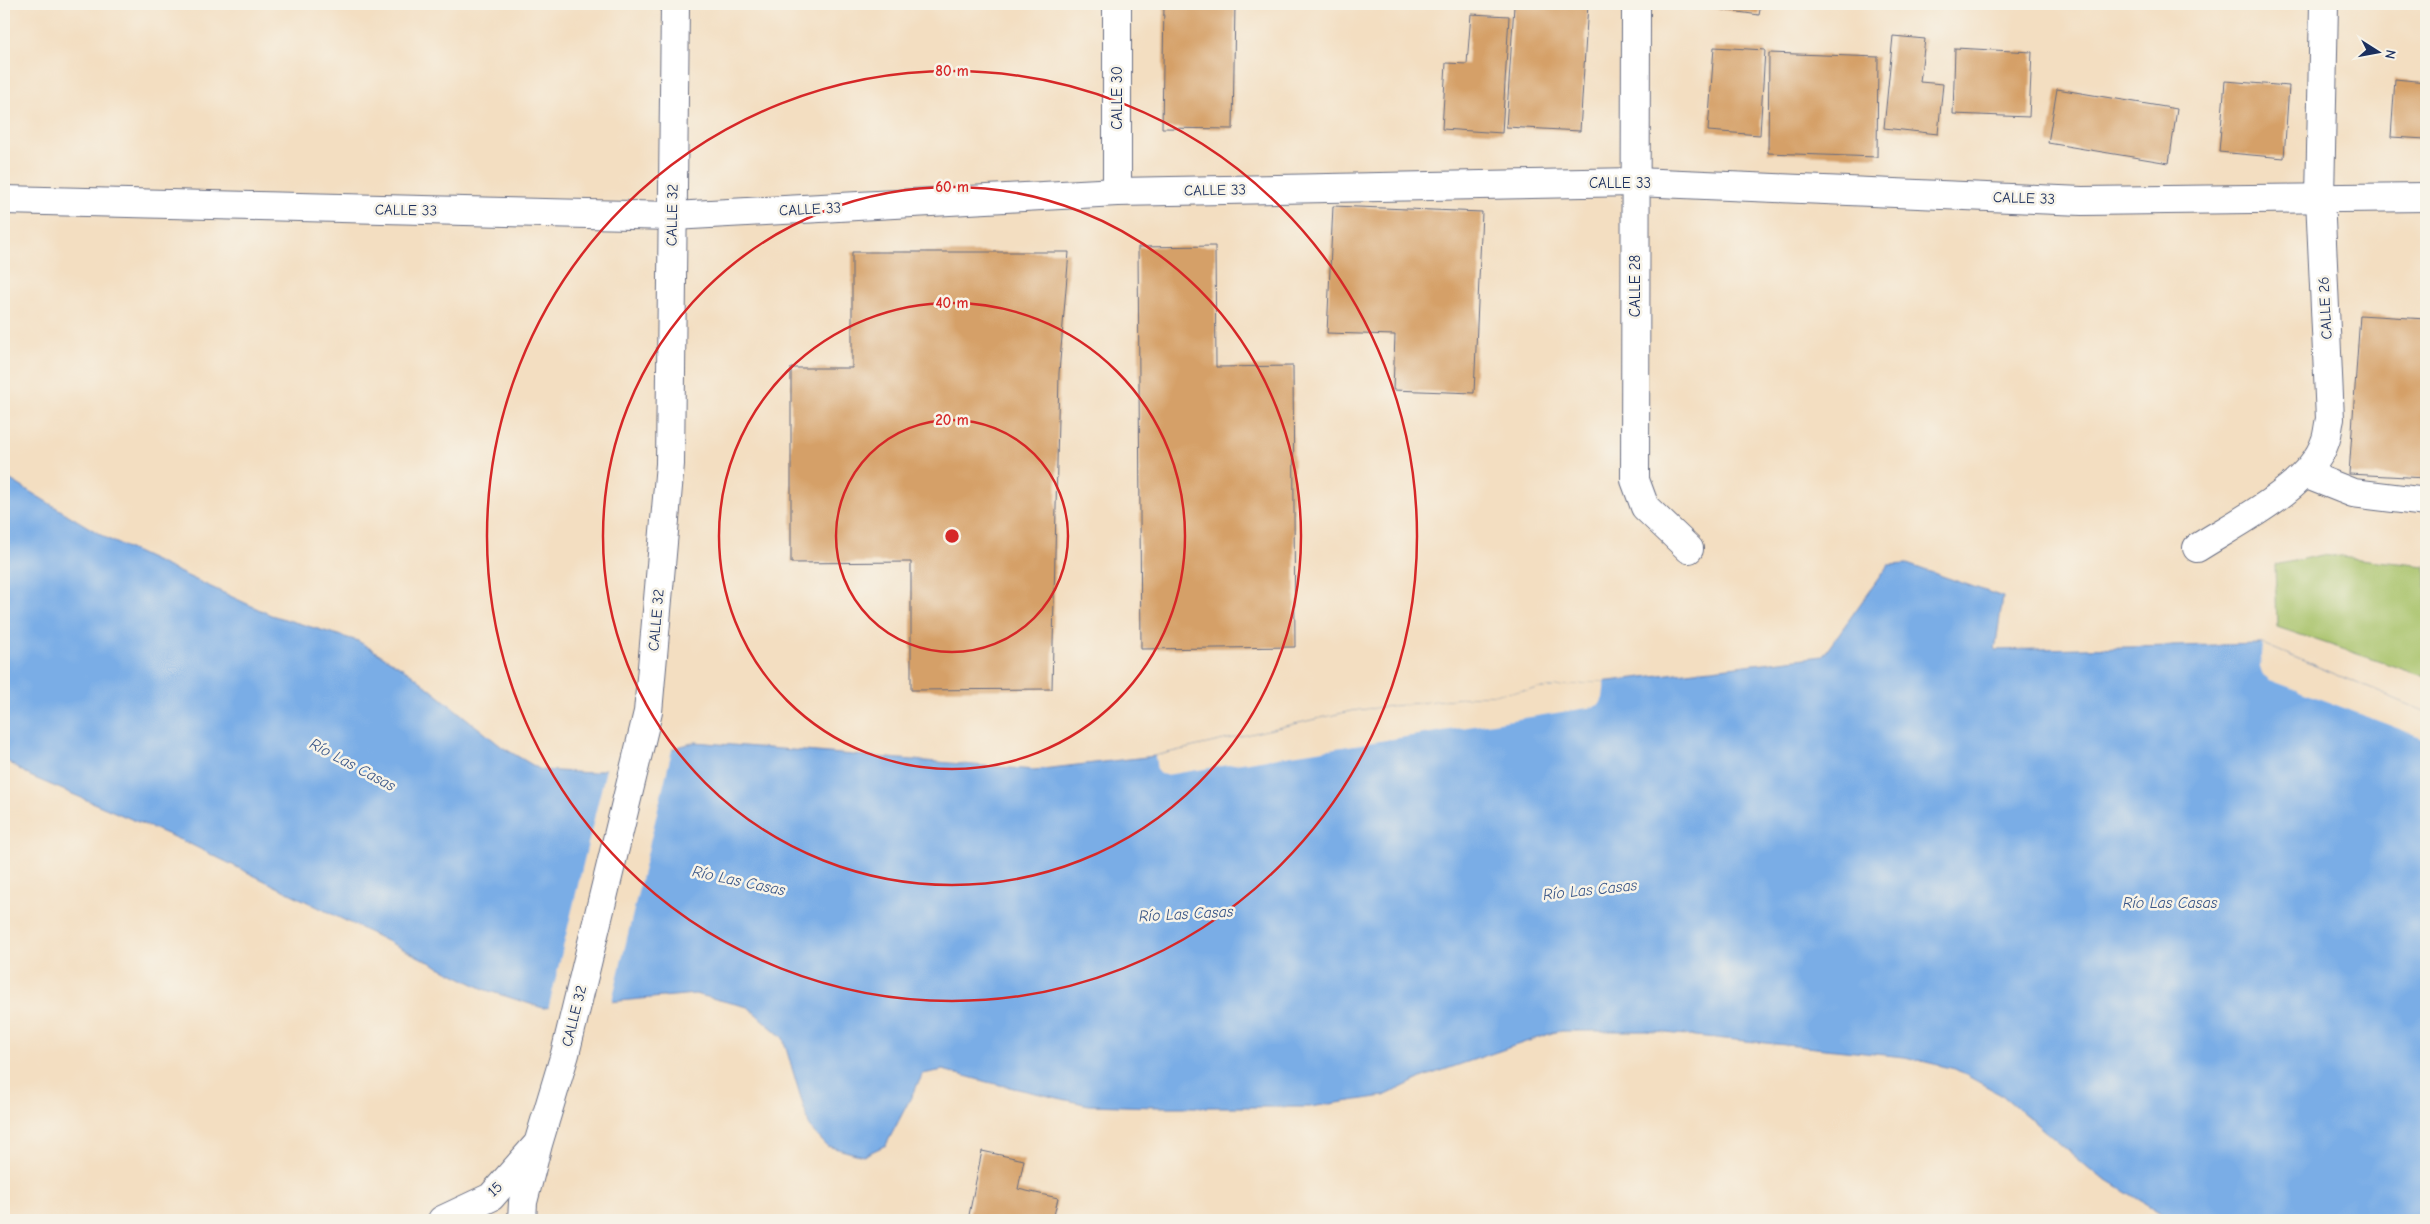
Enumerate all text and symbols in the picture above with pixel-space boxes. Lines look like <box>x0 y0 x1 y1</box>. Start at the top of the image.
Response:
north arrow <box>2352 28 2402 78</box>
text: N <box>2381 48 2399 60</box>
text: 80 m <box>935 62 969 80</box>
street label: CALLE 30 <box>1108 66 1126 130</box>
street label: CALLE 33 <box>1589 174 1651 192</box>
text: 60 m <box>935 178 969 196</box>
street label: CALLE 33 <box>1184 180 1246 200</box>
street label: CALLE 32 <box>662 184 682 246</box>
street label: CALLE 33 <box>1993 188 2055 208</box>
street label: CALLE 33 <box>778 198 842 220</box>
street label: CALLE 33 <box>375 200 437 220</box>
street label: CALLE 28 <box>1626 255 1644 317</box>
street label: CALLE 26 <box>2314 276 2336 340</box>
text: 40 m <box>936 294 969 312</box>
text: 20 m <box>935 411 969 429</box>
centre of rings <box>943 527 961 545</box>
street label: CALLE 32 <box>644 588 668 652</box>
water label: Río Las Casas <box>307 735 399 795</box>
water label: Río Las Casas <box>691 862 787 900</box>
water label: Río Las Casas <box>1542 876 1638 904</box>
water label: Río Las Casas <box>2123 894 2218 912</box>
water label: Río Las Casas <box>1138 903 1234 925</box>
street label: CALLE 32 <box>558 984 590 1048</box>
street label: 15 <box>484 1178 506 1200</box>

